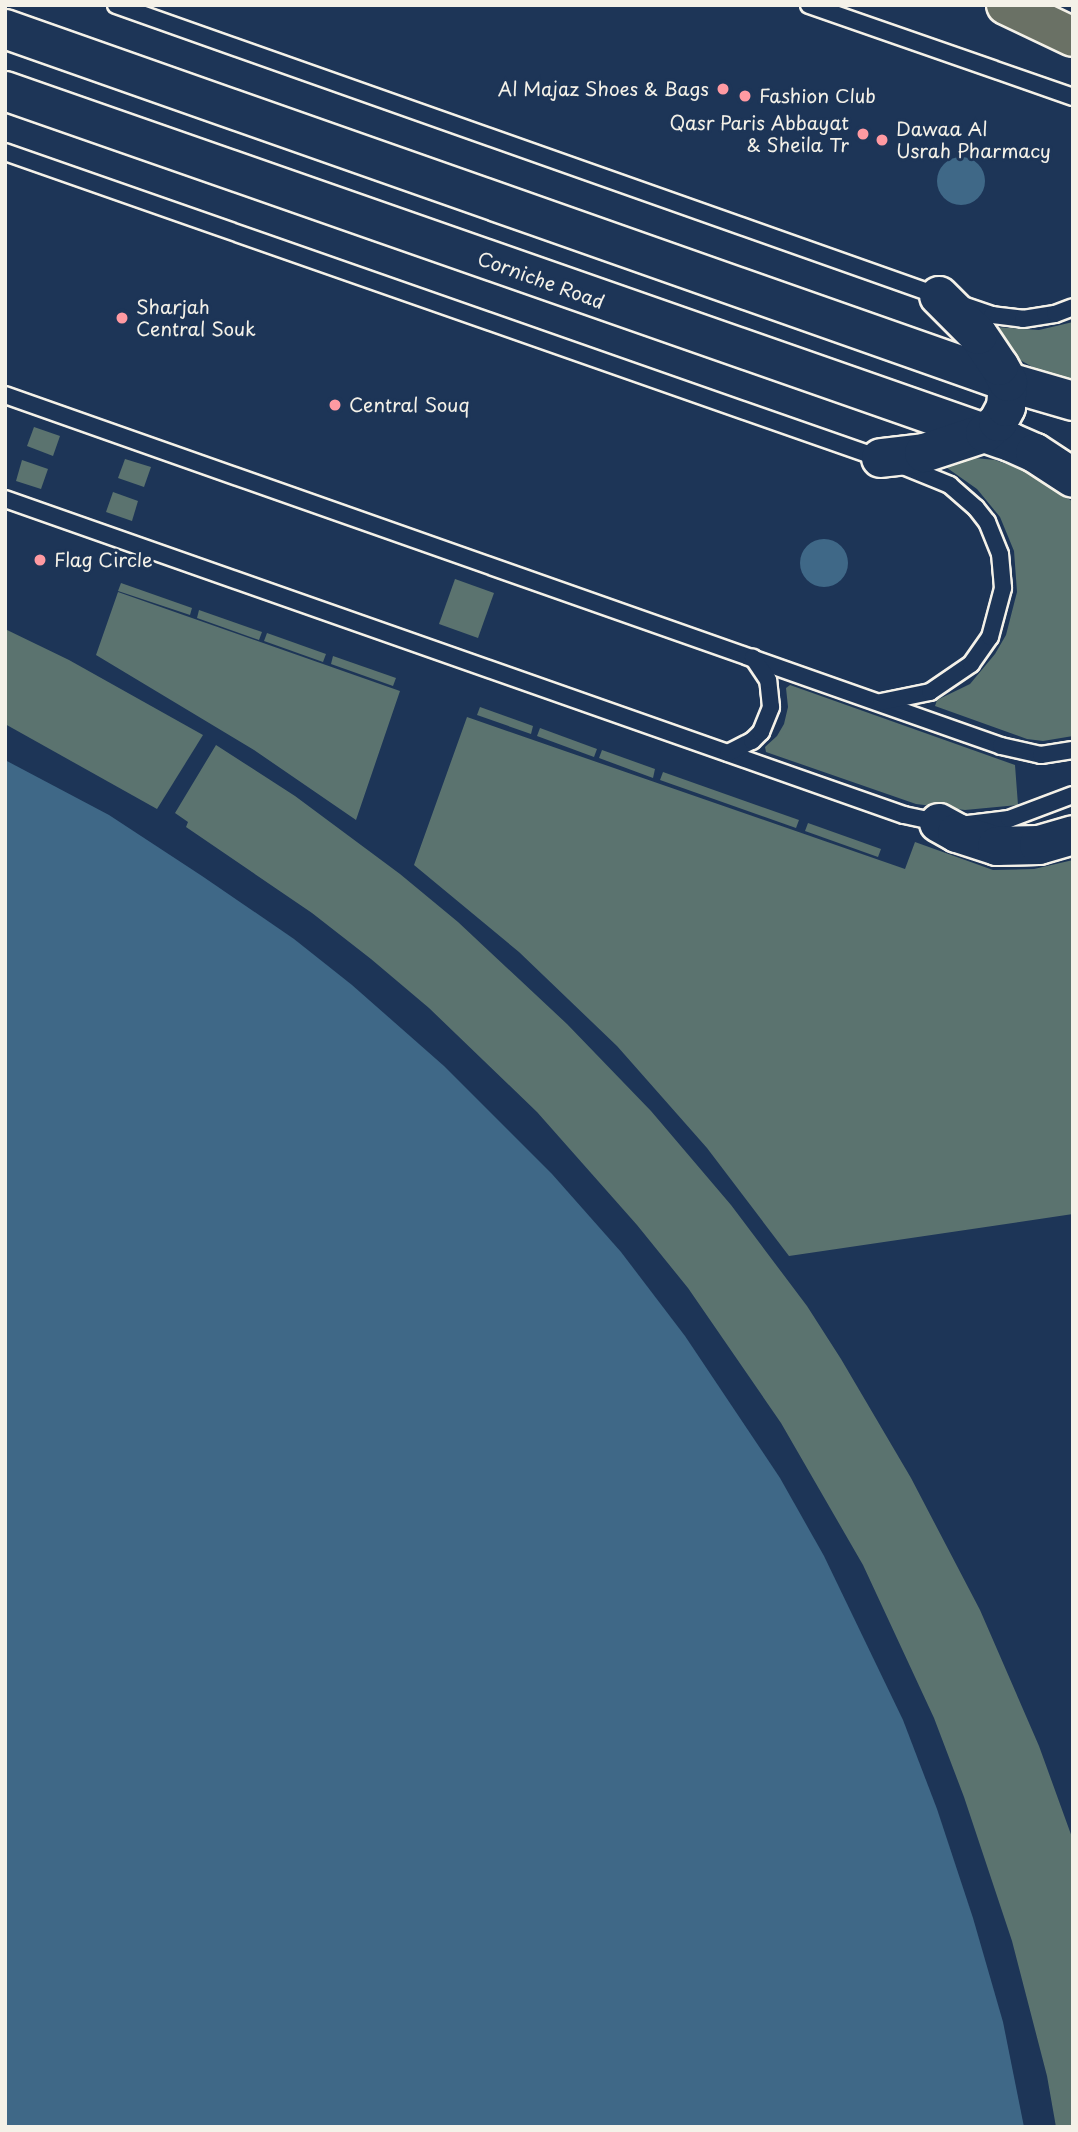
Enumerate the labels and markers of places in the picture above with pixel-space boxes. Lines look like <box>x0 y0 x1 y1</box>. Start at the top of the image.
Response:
place label: Al Majaz Shoes & Bags <box>496 78 709 100</box>
marker: Al Majaz Shoes & Bags <box>715 81 731 97</box>
place label: Fashion Club <box>759 85 875 107</box>
marker: Fashion Club <box>737 88 753 104</box>
place label: Qasr Paris Abbayat & Sheila Tr <box>669 112 849 156</box>
place label: Dawaa Al Usrah Pharmacy <box>896 118 1051 162</box>
marker: Qasr Paris Abbayat & Sheila Tr <box>855 126 871 142</box>
marker: Dawaa Al Usrah Pharmacy <box>874 132 890 148</box>
place label: Sharjah Central Souk <box>136 296 256 340</box>
marker: Sharjah Central Souk <box>114 310 130 326</box>
place label: Central Souq <box>349 394 469 416</box>
marker: Central Souq <box>327 397 343 413</box>
place label: Flag Circle <box>54 549 153 571</box>
marker: Flag Circle <box>32 552 48 568</box>

